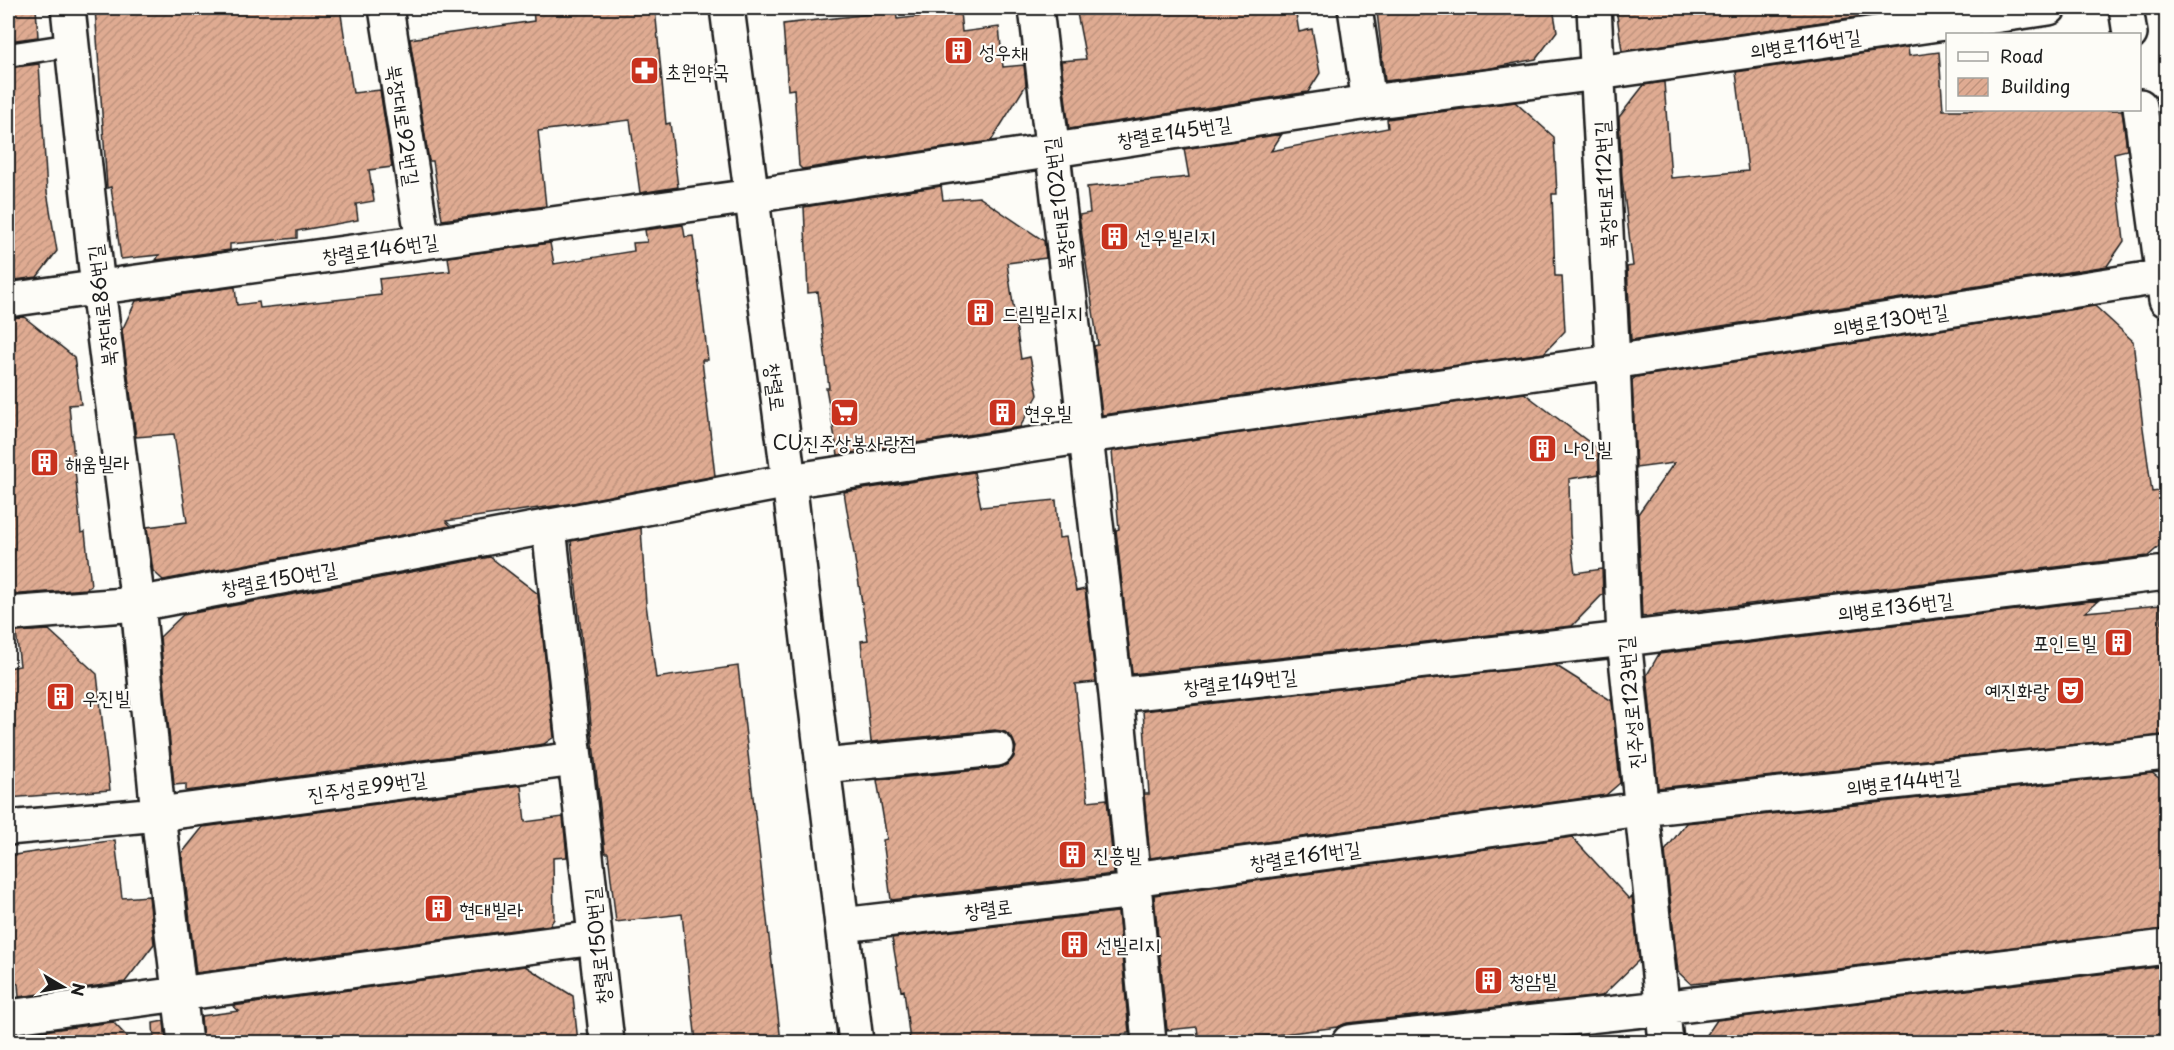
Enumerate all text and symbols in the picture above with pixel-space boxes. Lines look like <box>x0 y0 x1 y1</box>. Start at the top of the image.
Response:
street label: 의병로116번길 <box>1747 20 1863 66</box>
legend <box>1946 33 2141 111</box>
building icon: 성우채 <box>942 35 974 67</box>
place label: 성우채 <box>979 36 1027 66</box>
text: Road <box>2000 42 2044 69</box>
pharmacy icon: 초원약국 <box>628 55 660 87</box>
place label: 초원약국 <box>665 56 729 86</box>
street label: 북장대로92번길 <box>380 62 428 188</box>
text: Building <box>2000 72 2070 99</box>
street label: 창렬로145번길 <box>1115 107 1233 155</box>
street label: 북장대로112번길 <box>1586 120 1622 250</box>
street label: 북장대로102번길 <box>1035 136 1081 272</box>
building icon: 선우빌리지 <box>1098 220 1130 252</box>
place label: 선우빌리지 <box>1135 221 1215 251</box>
street label: 창렬로146번길 <box>320 225 440 271</box>
street label: 북장대로86번길 <box>79 243 123 369</box>
street label: 의병로130번길 <box>1830 295 1950 343</box>
building icon: 드림빌리지 <box>965 296 997 328</box>
place label: 드림빌리지 <box>1002 297 1082 327</box>
street label: 창렬로 <box>758 361 794 413</box>
supermarket icon: CU진주상봉사랑점 <box>828 396 860 428</box>
building icon: 현우빌 <box>987 396 1019 428</box>
place label: 현우빌 <box>1024 397 1073 427</box>
place label: CU진주상봉사랑점 <box>772 427 916 457</box>
building icon: 나인빌 <box>1527 432 1559 464</box>
place label: 나인빌 <box>1564 433 1613 463</box>
building icon: 해움빌라 <box>28 446 60 478</box>
place label: 해움빌라 <box>65 447 129 477</box>
street label: 창렬로150번길 <box>219 553 339 603</box>
street label: 의병로136번길 <box>1835 584 1955 628</box>
building icon: 포인트빌 <box>2102 626 2134 658</box>
place label: 포인트빌 <box>2033 627 2098 657</box>
street label: 진주성로123번길 <box>1609 636 1651 770</box>
street label: 창렬로149번길 <box>1182 660 1298 702</box>
theatre icon: 예진화랑 <box>2054 674 2086 706</box>
place label: 예진화랑 <box>1985 675 2049 705</box>
building icon: 우진빌 <box>45 681 77 713</box>
place label: 우진빌 <box>82 682 131 712</box>
street label: 의병로144번길 <box>1844 760 1962 802</box>
street label: 진주성로99번길 <box>306 763 428 809</box>
street label: 창렬로161번길 <box>1248 832 1362 878</box>
building icon: 진흥빌 <box>1056 838 1088 870</box>
place label: 진흥빌 <box>1093 839 1142 869</box>
street label: 창렬로150번길 <box>576 886 618 1006</box>
street label: 창렬로 <box>962 890 1014 926</box>
building icon: 현대빌라 <box>422 893 454 925</box>
place label: 현대빌라 <box>459 894 523 924</box>
building icon: 선빌리지 <box>1059 928 1091 960</box>
place label: 선빌리지 <box>1096 929 1160 959</box>
north arrow <box>33 957 93 1017</box>
building icon: 청암빌 <box>1472 964 1504 996</box>
place label: 청암빌 <box>1509 965 1558 995</box>
text: N <box>66 981 92 998</box>

